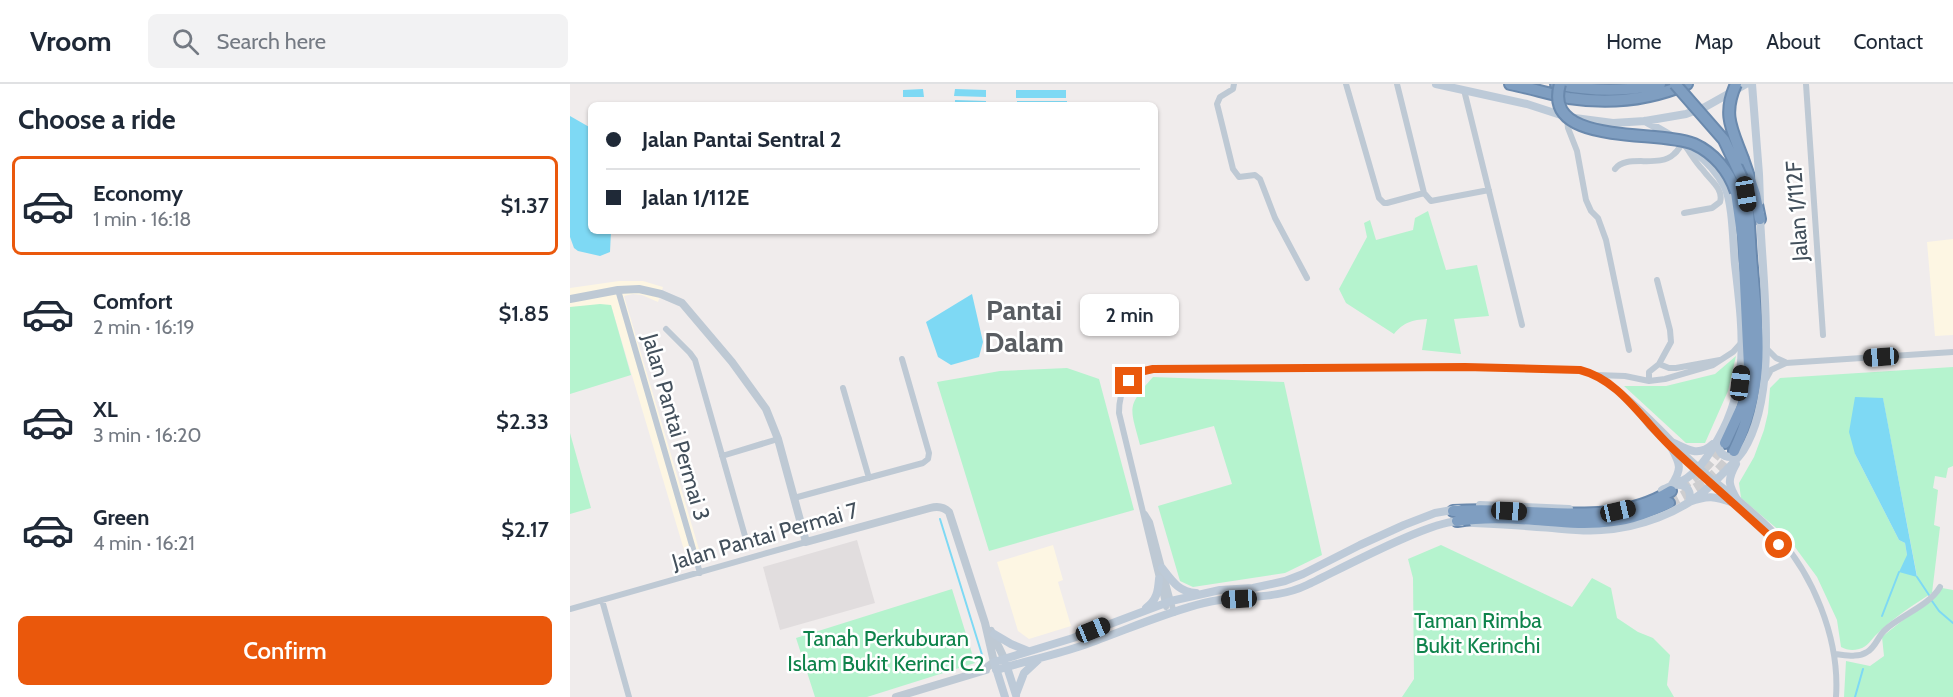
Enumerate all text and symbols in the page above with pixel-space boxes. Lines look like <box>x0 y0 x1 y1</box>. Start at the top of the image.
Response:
search box <box>148 14 568 68</box>
text: Vroom <box>30 24 112 58</box>
icon: search <box>169 25 202 58</box>
text: Search here <box>217 28 326 55</box>
text: Home <box>1606 29 1662 54</box>
text: Map <box>1695 29 1733 54</box>
text: About <box>1766 29 1820 54</box>
text: Contact <box>1853 29 1923 54</box>
text: Choose a ride <box>18 103 176 136</box>
text: Jalan Pantai Sentral 2 <box>642 126 841 153</box>
street label: Jalan 1/112F <box>1780 159 1814 263</box>
car <box>1734 175 1758 213</box>
icon: car <box>21 179 75 233</box>
text: Economy <box>93 180 183 207</box>
text: Jalan 1/112E <box>642 184 749 211</box>
text: $1.37 <box>501 192 549 219</box>
text: 1 min · 16:18 <box>93 207 191 231</box>
icon: car <box>21 287 75 341</box>
text: Comfort <box>93 288 172 315</box>
district label: Pantai Dalam <box>984 293 1064 359</box>
callout: 2 min <box>1080 294 1178 336</box>
text: $1.85 <box>499 300 549 327</box>
text: 2 min <box>1105 303 1154 327</box>
text: 2 min · 16:19 <box>93 315 195 339</box>
street label: Jalan Pantai Permai 3 <box>636 329 716 524</box>
car <box>1862 347 1900 367</box>
car <box>1729 364 1751 402</box>
route end <box>1115 367 1142 394</box>
icon: car <box>21 395 75 449</box>
text: XL <box>93 396 118 423</box>
text: $2.33 <box>496 408 549 435</box>
text: 3 min · 16:20 <box>93 423 202 447</box>
street label: Jalan Pantai Permai 7 <box>668 496 861 576</box>
car <box>1598 498 1638 524</box>
car <box>1491 501 1527 521</box>
icon: car <box>21 503 75 557</box>
text: Green <box>93 504 149 531</box>
text: $2.17 <box>501 516 549 543</box>
text: 4 min · 16:21 <box>93 531 195 555</box>
route start <box>1765 531 1792 558</box>
car <box>1221 589 1257 609</box>
park label: Taman Rimba Bukit Kerinchi <box>1414 607 1542 659</box>
car <box>1073 615 1113 645</box>
button: Confirm <box>18 616 552 685</box>
park label: Tanah Perkuburan Islam Bukit Kerinci C2 <box>787 625 985 677</box>

